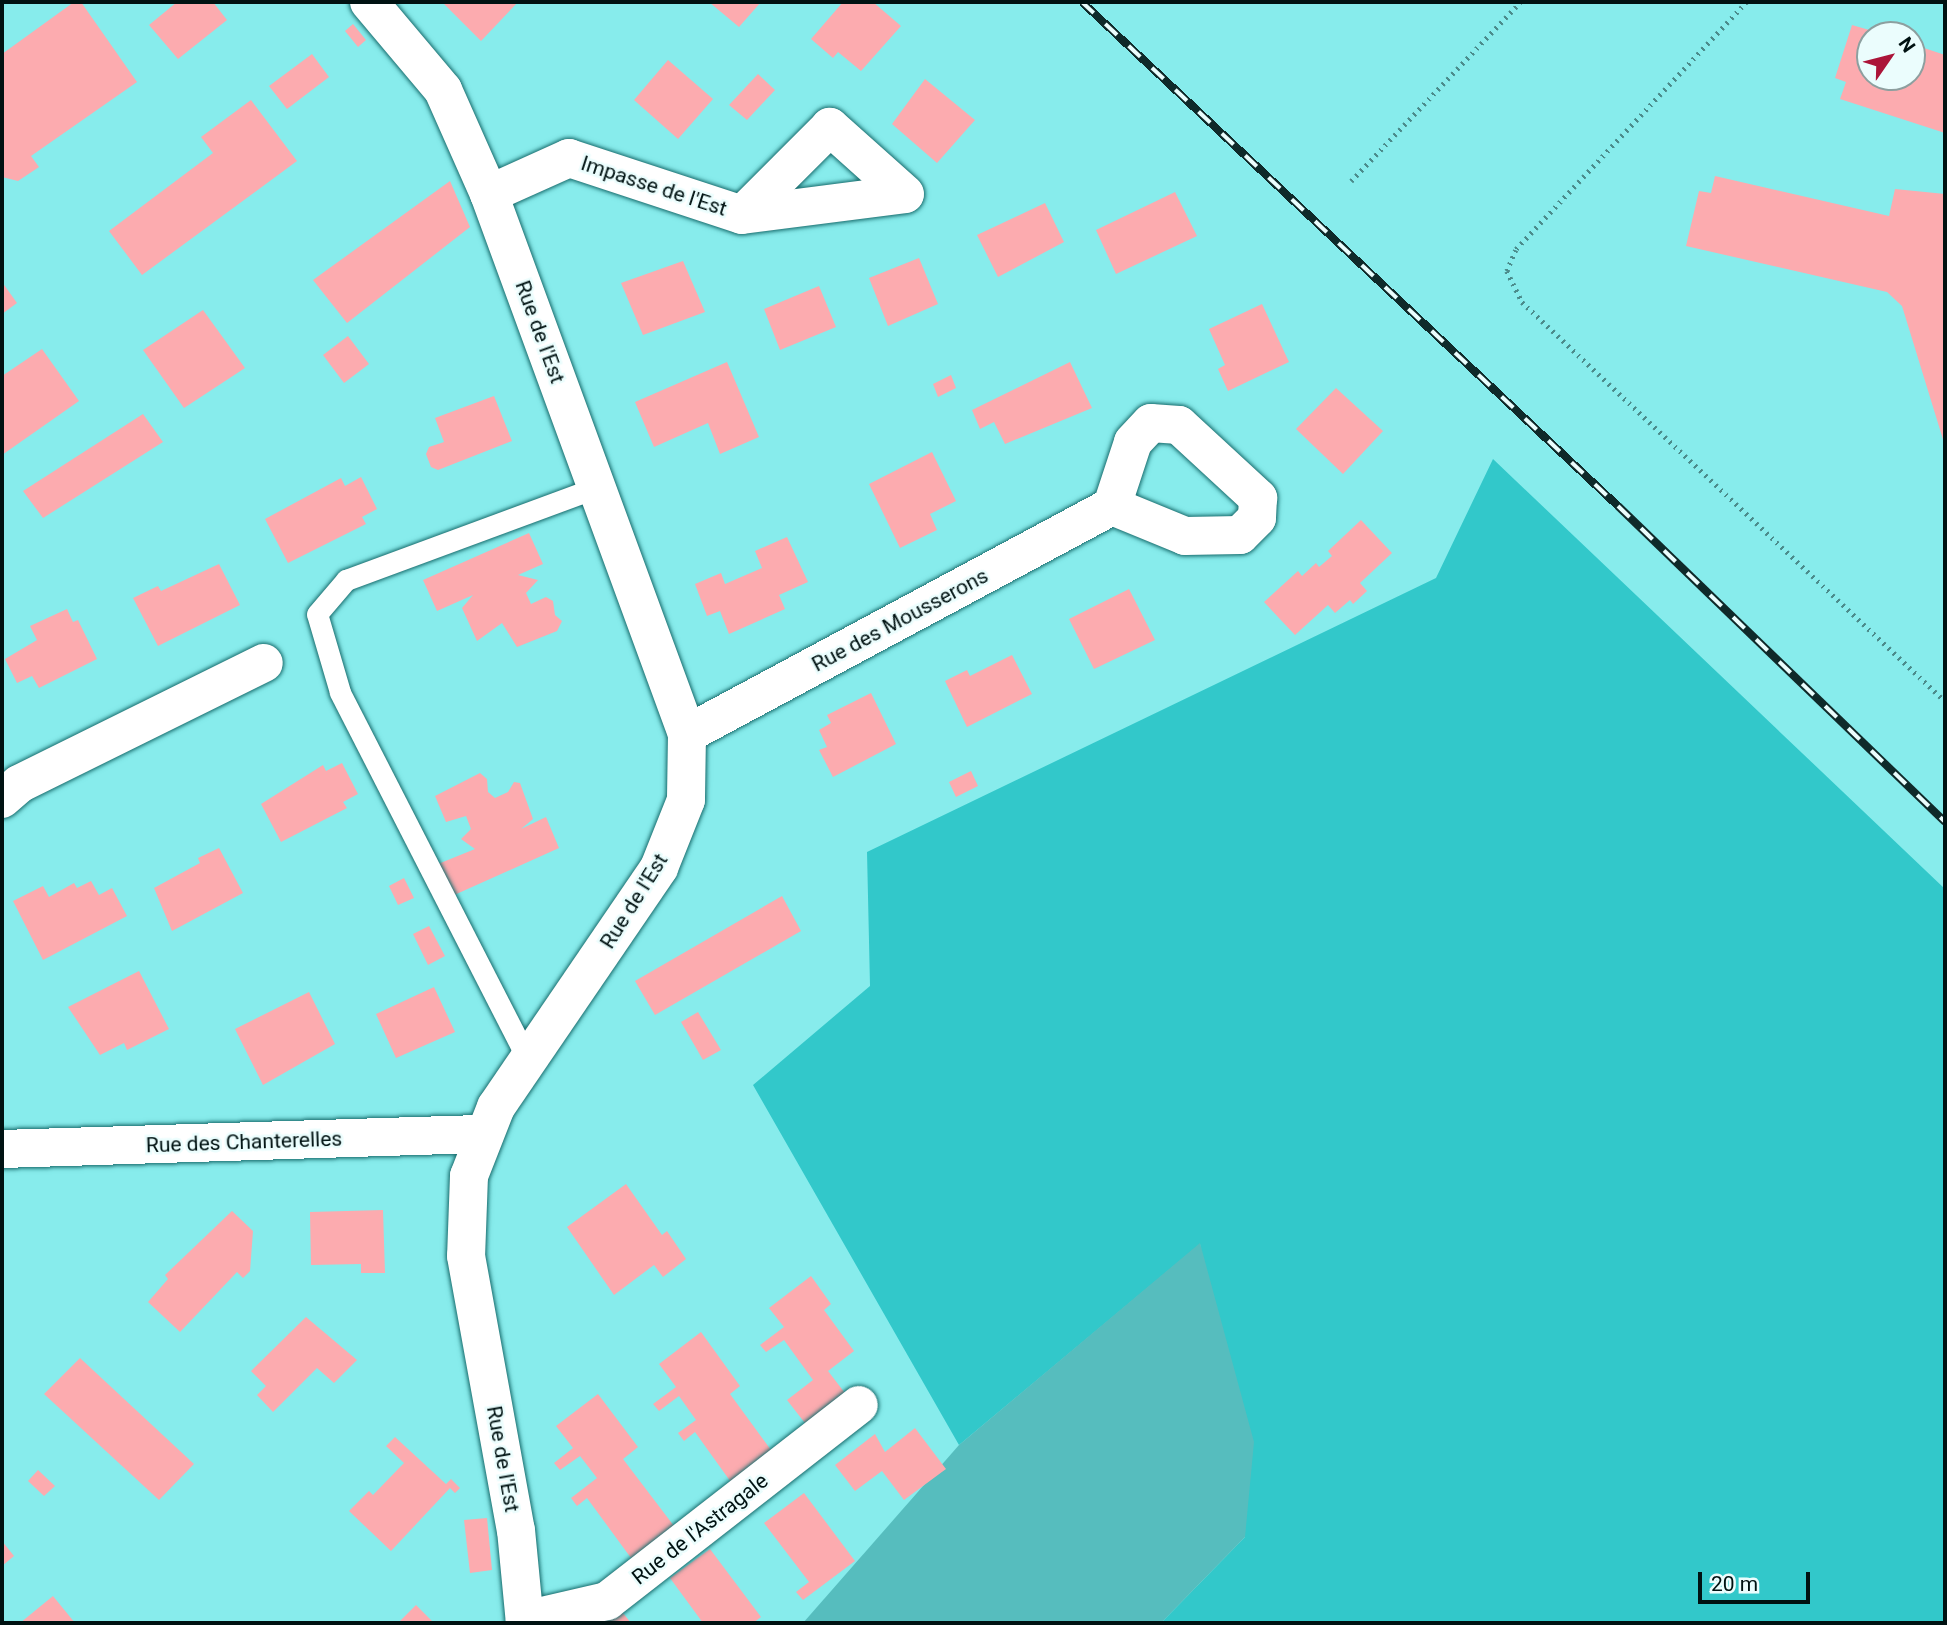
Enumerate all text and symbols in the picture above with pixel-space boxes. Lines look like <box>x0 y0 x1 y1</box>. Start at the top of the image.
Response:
north arrow <box>1856 21 1926 91</box>
text: N <box>1894 33 1920 57</box>
street label: Impasse de l'Est <box>578 151 730 221</box>
street label: Rue de l'Est <box>510 277 570 387</box>
street label: Rue des Mousserons <box>808 563 992 677</box>
street label: Rue de l'Est <box>595 849 673 953</box>
street label: Rue des Chanterelles <box>145 1126 343 1158</box>
street label: Rue de l'Est <box>481 1404 525 1514</box>
street label: Rue de l'Astragale <box>627 1468 773 1590</box>
scale bar <box>1702 1558 1814 1602</box>
text: 20 m <box>1711 1572 1758 1596</box>

